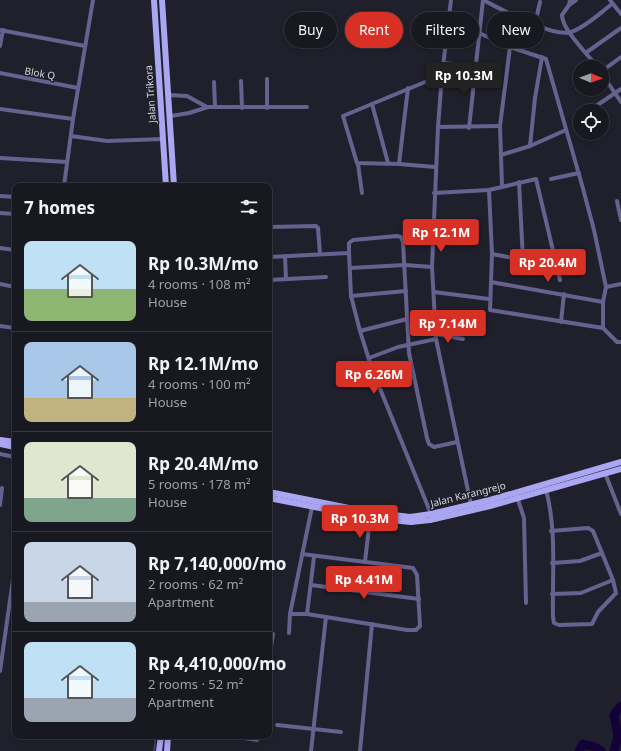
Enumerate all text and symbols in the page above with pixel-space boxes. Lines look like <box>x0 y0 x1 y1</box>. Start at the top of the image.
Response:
chip: Buy <box>284 12 337 48</box>
chip: Rent <box>345 12 403 48</box>
chip: Filters <box>411 12 479 48</box>
chip: New <box>487 12 544 48</box>
north arrow <box>573 60 609 96</box>
map controls <box>573 60 609 140</box>
pin: Rp 10.3M <box>423 62 505 96</box>
street label: Blok Q <box>24 63 57 83</box>
street label: Jalan Trikora <box>141 65 159 124</box>
text: Rp 10.3M <box>435 66 493 84</box>
button: locate <box>573 104 609 140</box>
text: 7 homes <box>24 196 95 219</box>
icon: filters <box>238 196 260 218</box>
pin: Rp 12.1M <box>400 219 482 253</box>
text: Rp 12.1M <box>412 223 470 241</box>
pin: Rp 20.4M <box>507 249 589 283</box>
text: Rp 10.3M/mo <box>148 252 259 275</box>
text: Rp 20.4M <box>519 253 577 271</box>
icon: home <box>56 257 104 305</box>
text: 4 rooms · 108 m² <box>148 275 251 293</box>
text: House <box>148 293 187 311</box>
pin: Rp 7.14M <box>407 310 489 344</box>
text: Rp 7.14M <box>419 314 477 332</box>
text: Rp 12.1M/mo <box>148 352 259 375</box>
icon: home <box>56 358 104 406</box>
pin: Rp 6.26M <box>333 361 415 395</box>
text: Rp 6.26M <box>345 365 403 383</box>
text: 4 rooms · 100 m² <box>148 375 251 393</box>
text: House <box>148 393 187 411</box>
text: Rp 20.4M/mo <box>148 452 259 475</box>
icon: home <box>56 458 104 506</box>
text: 5 rooms · 178 m² <box>148 475 251 493</box>
street label: Jalan Karangrejo <box>428 478 507 510</box>
text: House <box>148 493 187 511</box>
pin: Rp 10.3M <box>319 505 401 539</box>
text: Rp 10.3M <box>331 509 389 527</box>
text: Rp 7,140,000/mo <box>148 552 286 575</box>
icon: home <box>56 558 104 606</box>
pin: Rp 4.41M <box>323 566 405 600</box>
text: Rp 4.41M <box>335 570 393 588</box>
text: 2 rooms · 62 m² <box>148 575 243 593</box>
text: Apartment <box>148 593 214 611</box>
text: Rp 4,410,000/mo <box>148 652 286 675</box>
icon: home <box>56 658 104 706</box>
text: 2 rooms · 52 m² <box>148 675 243 693</box>
text: Apartment <box>148 693 214 711</box>

